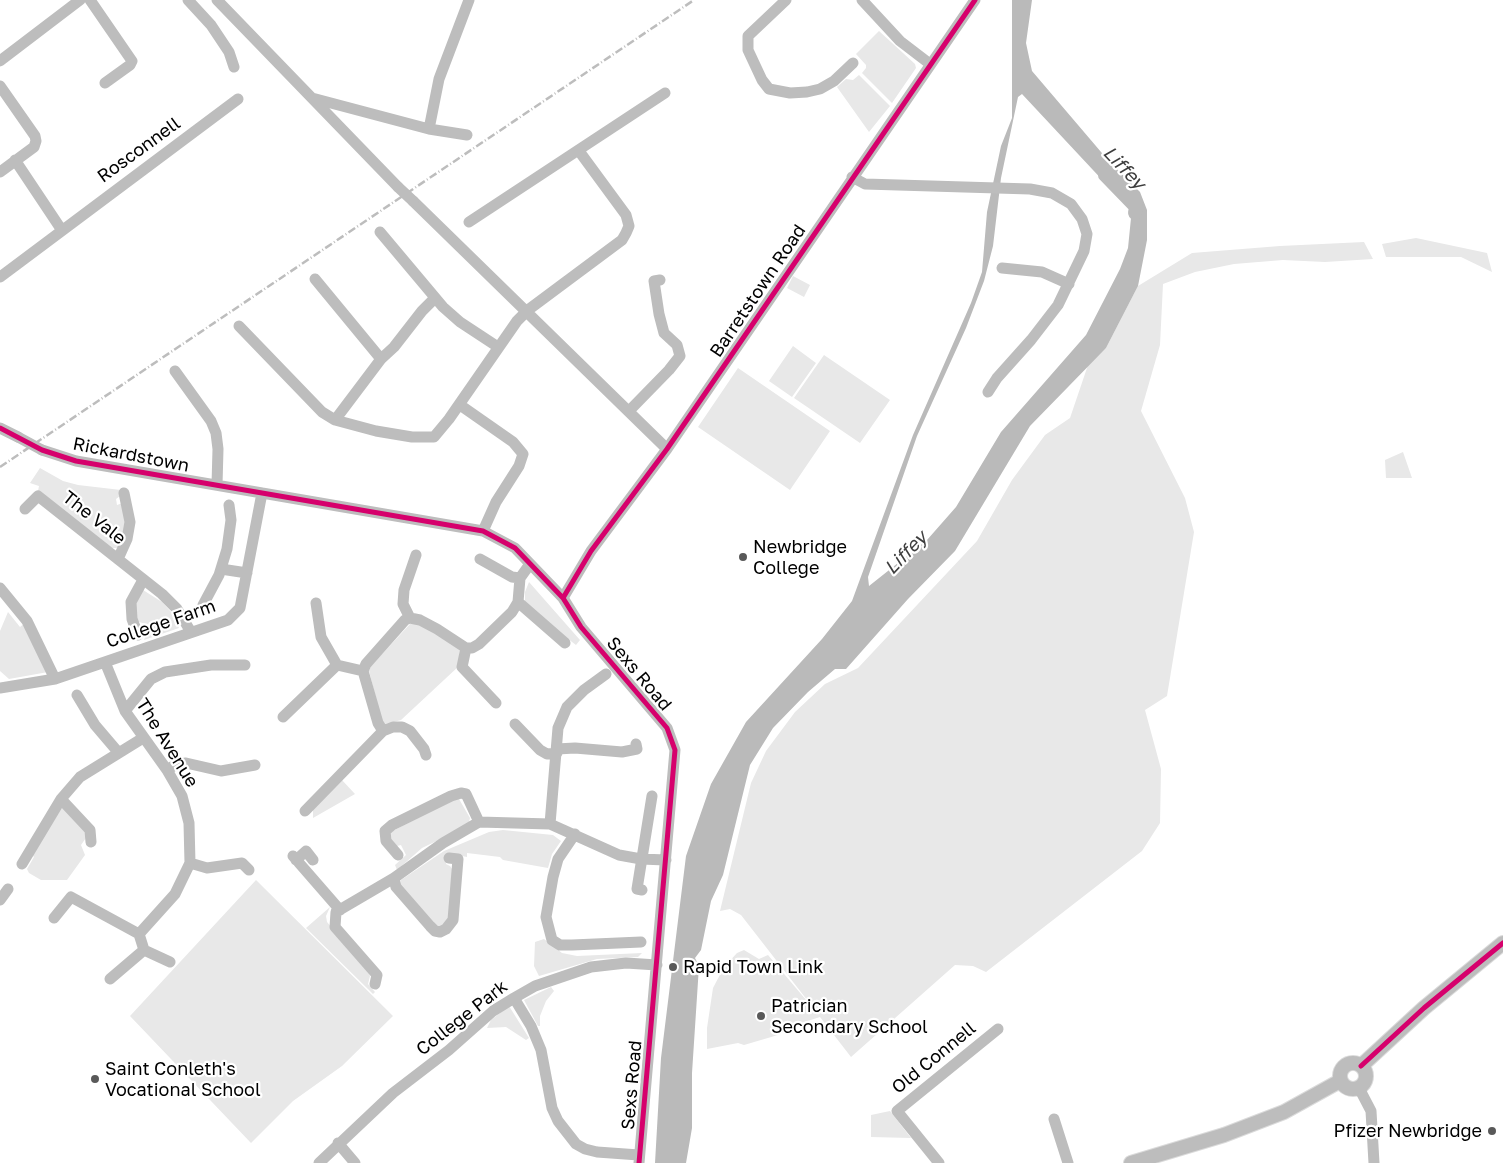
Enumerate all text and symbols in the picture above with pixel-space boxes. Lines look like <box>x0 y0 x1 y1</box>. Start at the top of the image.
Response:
street label: Rosconnell <box>93 113 185 187</box>
water label: Liffey <box>1098 142 1150 194</box>
street label: Barretstown Road <box>706 221 810 361</box>
street label: Rickardstown <box>71 433 191 477</box>
street label: The Vale <box>58 487 130 549</box>
water label: Liffey <box>880 527 932 579</box>
place label: Newbridge College <box>753 536 847 578</box>
marker: Newbridge College <box>737 551 749 563</box>
street label: College Farm <box>103 595 219 653</box>
street label: Sexs Road <box>602 633 676 715</box>
street label: The Avenue <box>131 695 203 791</box>
place label: Rapid Town Link <box>683 956 823 978</box>
marker: Rapid Town Link <box>667 961 679 973</box>
street label: College Park <box>412 976 512 1060</box>
place label: Patrician Secondary School <box>771 995 928 1038</box>
marker: Patrician Secondary School <box>755 1010 767 1022</box>
street label: Old Connell <box>888 1018 980 1098</box>
street label: Sexs Road <box>617 1039 647 1131</box>
place label: Saint Conleth's Vocational School <box>105 1058 261 1100</box>
marker: Saint Conleth's Vocational School <box>89 1073 101 1085</box>
place label: Pfizer Newbridge <box>1333 1120 1482 1142</box>
marker: Pfizer Newbridge <box>1486 1125 1498 1137</box>

